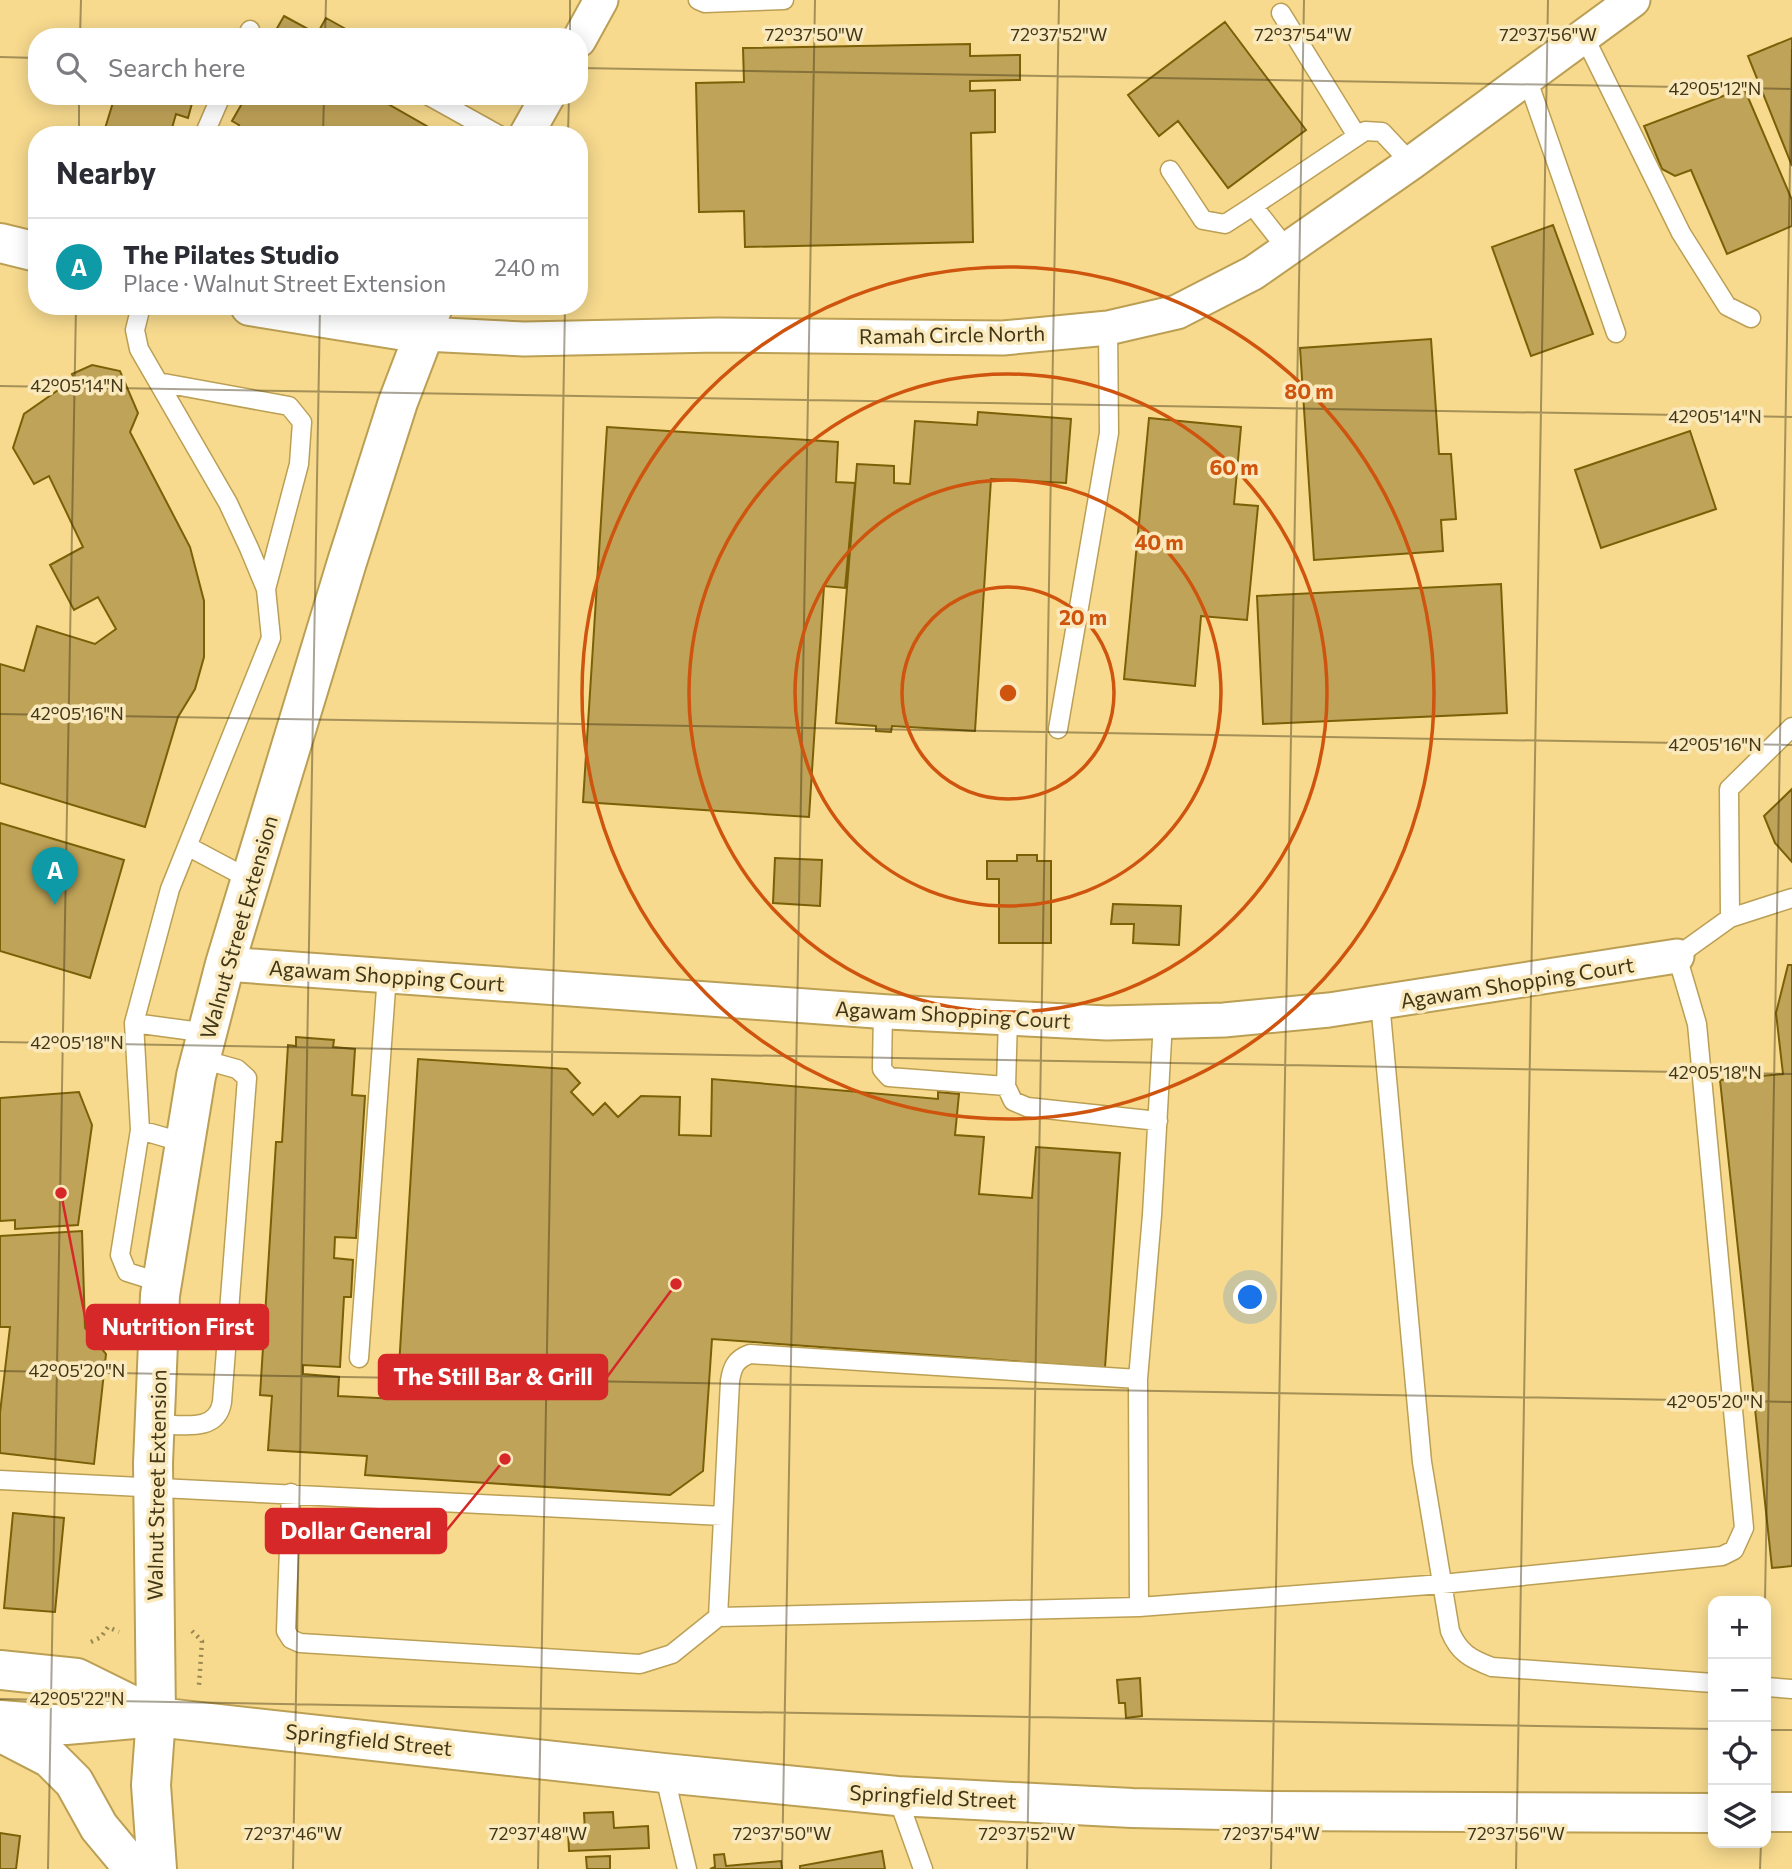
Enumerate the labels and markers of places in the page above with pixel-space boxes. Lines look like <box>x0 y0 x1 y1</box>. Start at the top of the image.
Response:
centre of rings <box>996 681 1020 705</box>
pin: A <box>32 847 78 905</box>
callout: Nutrition First <box>87 1305 268 1349</box>
callout: The Still Bar & Grill <box>379 1355 607 1399</box>
callout: Dollar General <box>266 1509 446 1553</box>

